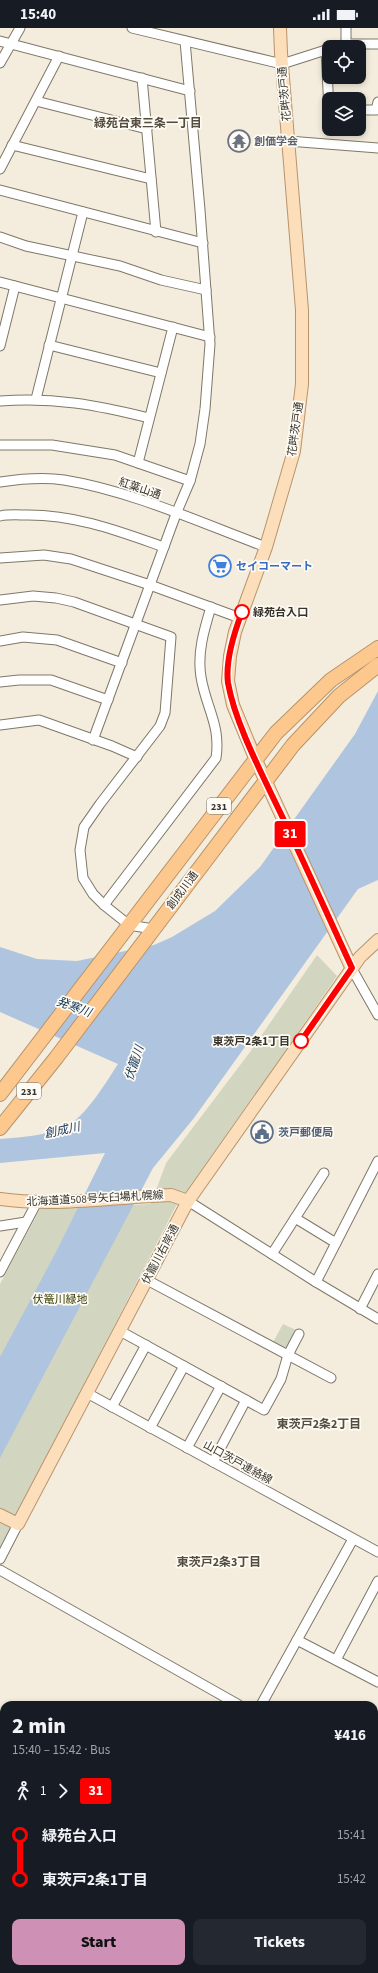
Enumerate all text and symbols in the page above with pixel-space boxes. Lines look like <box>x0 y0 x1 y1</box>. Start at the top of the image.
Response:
text: 15:40 <box>20 4 56 25</box>
map controls <box>322 40 366 136</box>
button: locate <box>322 40 366 84</box>
street label: 花畔茨戸通 <box>275 66 294 122</box>
button: layers <box>322 92 366 136</box>
district label: 緑苑台東三条一丁目 <box>94 115 202 132</box>
temple icon: 創価学会 <box>226 128 252 154</box>
place label: 創価学会 <box>254 134 298 149</box>
street label: 花畔茨戸通 <box>284 401 307 457</box>
street label: 紅葉山通 <box>117 474 163 503</box>
supermarket icon: セイコーマート <box>207 553 233 579</box>
place label: セイコーマート <box>236 559 313 574</box>
marker: 緑苑台入口 <box>234 604 250 620</box>
place label: 緑苑台入口 <box>253 605 308 620</box>
road number: 231 <box>207 798 231 814</box>
line badge: 31 <box>272 821 308 847</box>
text: 31 <box>283 824 297 844</box>
street label: 創成川通 <box>163 868 202 912</box>
water label: 発寒川 <box>54 993 96 1022</box>
marker: 東茨戸2条1丁目 <box>293 1033 309 1049</box>
place label: 東茨戸2条1丁目 <box>212 1034 290 1049</box>
water label: 伏籠川 <box>121 1042 149 1083</box>
road number: 231 <box>17 1083 41 1099</box>
water label: 創成川 <box>43 1118 83 1143</box>
public building icon: 茨戸郵便局 <box>249 1119 275 1145</box>
place label: 茨戸郵便局 <box>278 1125 333 1140</box>
street label: 北海道道508号矢臼場札幌線 <box>26 1187 164 1210</box>
street label: 伏籠川右岸通 <box>138 1222 183 1287</box>
park label: 伏篭川緑地 <box>33 1292 88 1307</box>
district label: 東茨戸2条2丁目 <box>277 1416 361 1433</box>
street label: 山口茨戸連絡線 <box>200 1437 275 1488</box>
district label: 東茨戸2条3丁目 <box>177 1554 261 1571</box>
text: 2 min <box>12 1710 66 1742</box>
text: ¥416 <box>334 1725 366 1746</box>
text: 15:40 – 15:42 · Bus <box>12 1741 110 1759</box>
icon: walk <box>12 1780 34 1802</box>
icon: forward <box>52 1780 74 1802</box>
text: 31 <box>88 1781 103 1801</box>
text: 1 <box>40 1782 46 1800</box>
text: 緑苑台入口 <box>42 1826 117 1847</box>
text: 15:41 <box>337 1826 366 1844</box>
text: 東茨戸2条1丁目 <box>42 1870 148 1891</box>
text: 15:42 <box>337 1870 366 1888</box>
button: Start <box>12 1919 185 1965</box>
button: Tickets <box>193 1919 366 1965</box>

